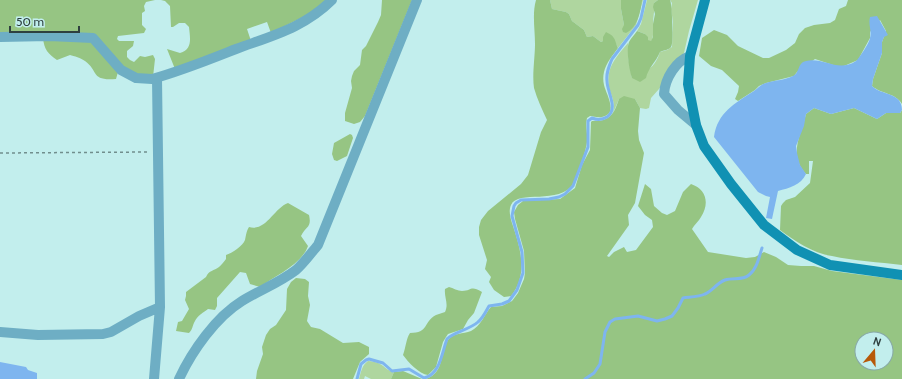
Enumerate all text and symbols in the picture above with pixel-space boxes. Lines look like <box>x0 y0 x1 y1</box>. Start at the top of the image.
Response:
scale bar <box>10 8 79 34</box>
text: 50 m <box>16 14 44 29</box>
north arrow <box>854 331 894 371</box>
text: N <box>871 334 883 349</box>

